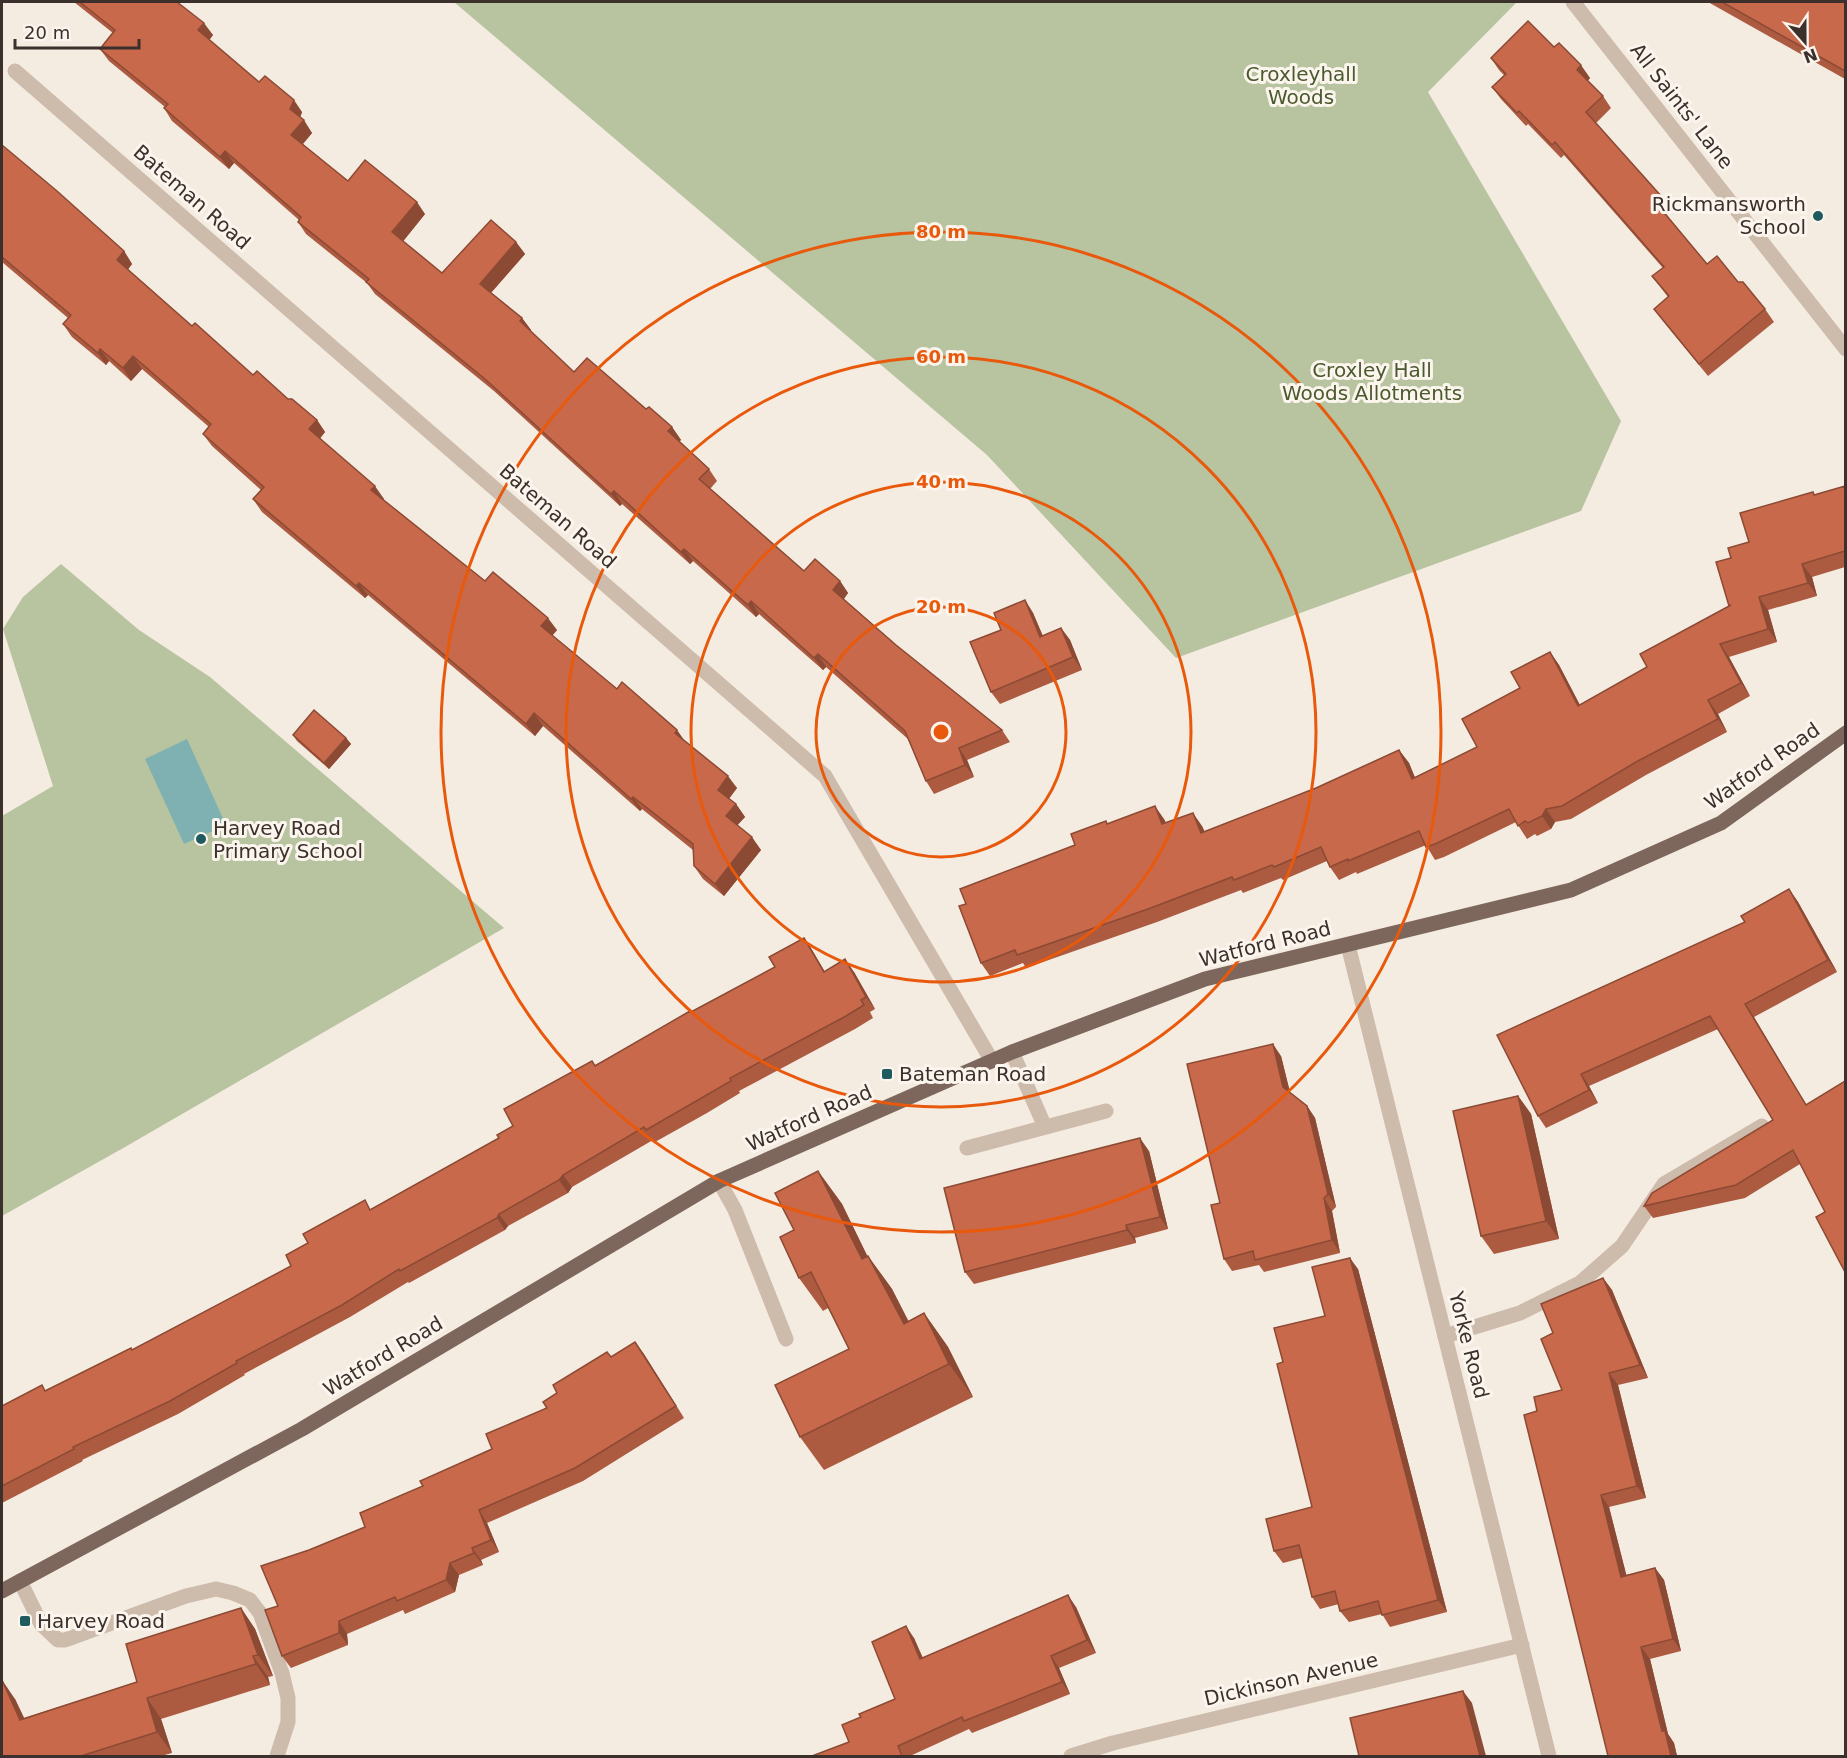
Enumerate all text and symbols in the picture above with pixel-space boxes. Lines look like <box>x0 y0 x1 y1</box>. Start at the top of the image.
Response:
scale bar <box>15 12 140 50</box>
north arrow <box>1775 12 1835 72</box>
text: 20 m <box>24 22 70 43</box>
street label: All Saints' Lane <box>1625 38 1739 174</box>
text: N <box>1801 44 1820 67</box>
park label: Croxleyhall Woods <box>1246 62 1356 109</box>
street label: Bateman Road <box>129 140 255 254</box>
place label: Rickmansworth School <box>1652 192 1806 239</box>
marker: Rickmansworth School <box>1811 209 1825 223</box>
text: 80 m <box>916 221 966 242</box>
text: 60 m <box>916 346 966 367</box>
park label: Croxley Hall Woods Allotments <box>1282 358 1462 405</box>
street label: Bateman Road <box>495 459 621 573</box>
text: 40 m <box>916 471 966 492</box>
text: 20 m <box>916 596 966 617</box>
street label: Watford Road <box>1700 717 1824 815</box>
centre of rings <box>931 722 951 742</box>
place label: Harvey Road Primary School <box>213 816 363 863</box>
marker: Harvey Road Primary School <box>194 832 208 846</box>
street label: Watford Road <box>1197 916 1333 972</box>
place label: Bateman Road <box>899 1062 1046 1086</box>
marker: Bateman Road <box>880 1067 894 1081</box>
street label: Watford Road <box>742 1080 876 1156</box>
street label: Yorke Road <box>1444 1288 1494 1401</box>
street label: Watford Road <box>319 1311 447 1401</box>
place label: Harvey Road <box>37 1609 165 1633</box>
marker: Harvey Road <box>18 1614 32 1628</box>
street label: Dickinson Avenue <box>1202 1647 1380 1711</box>

